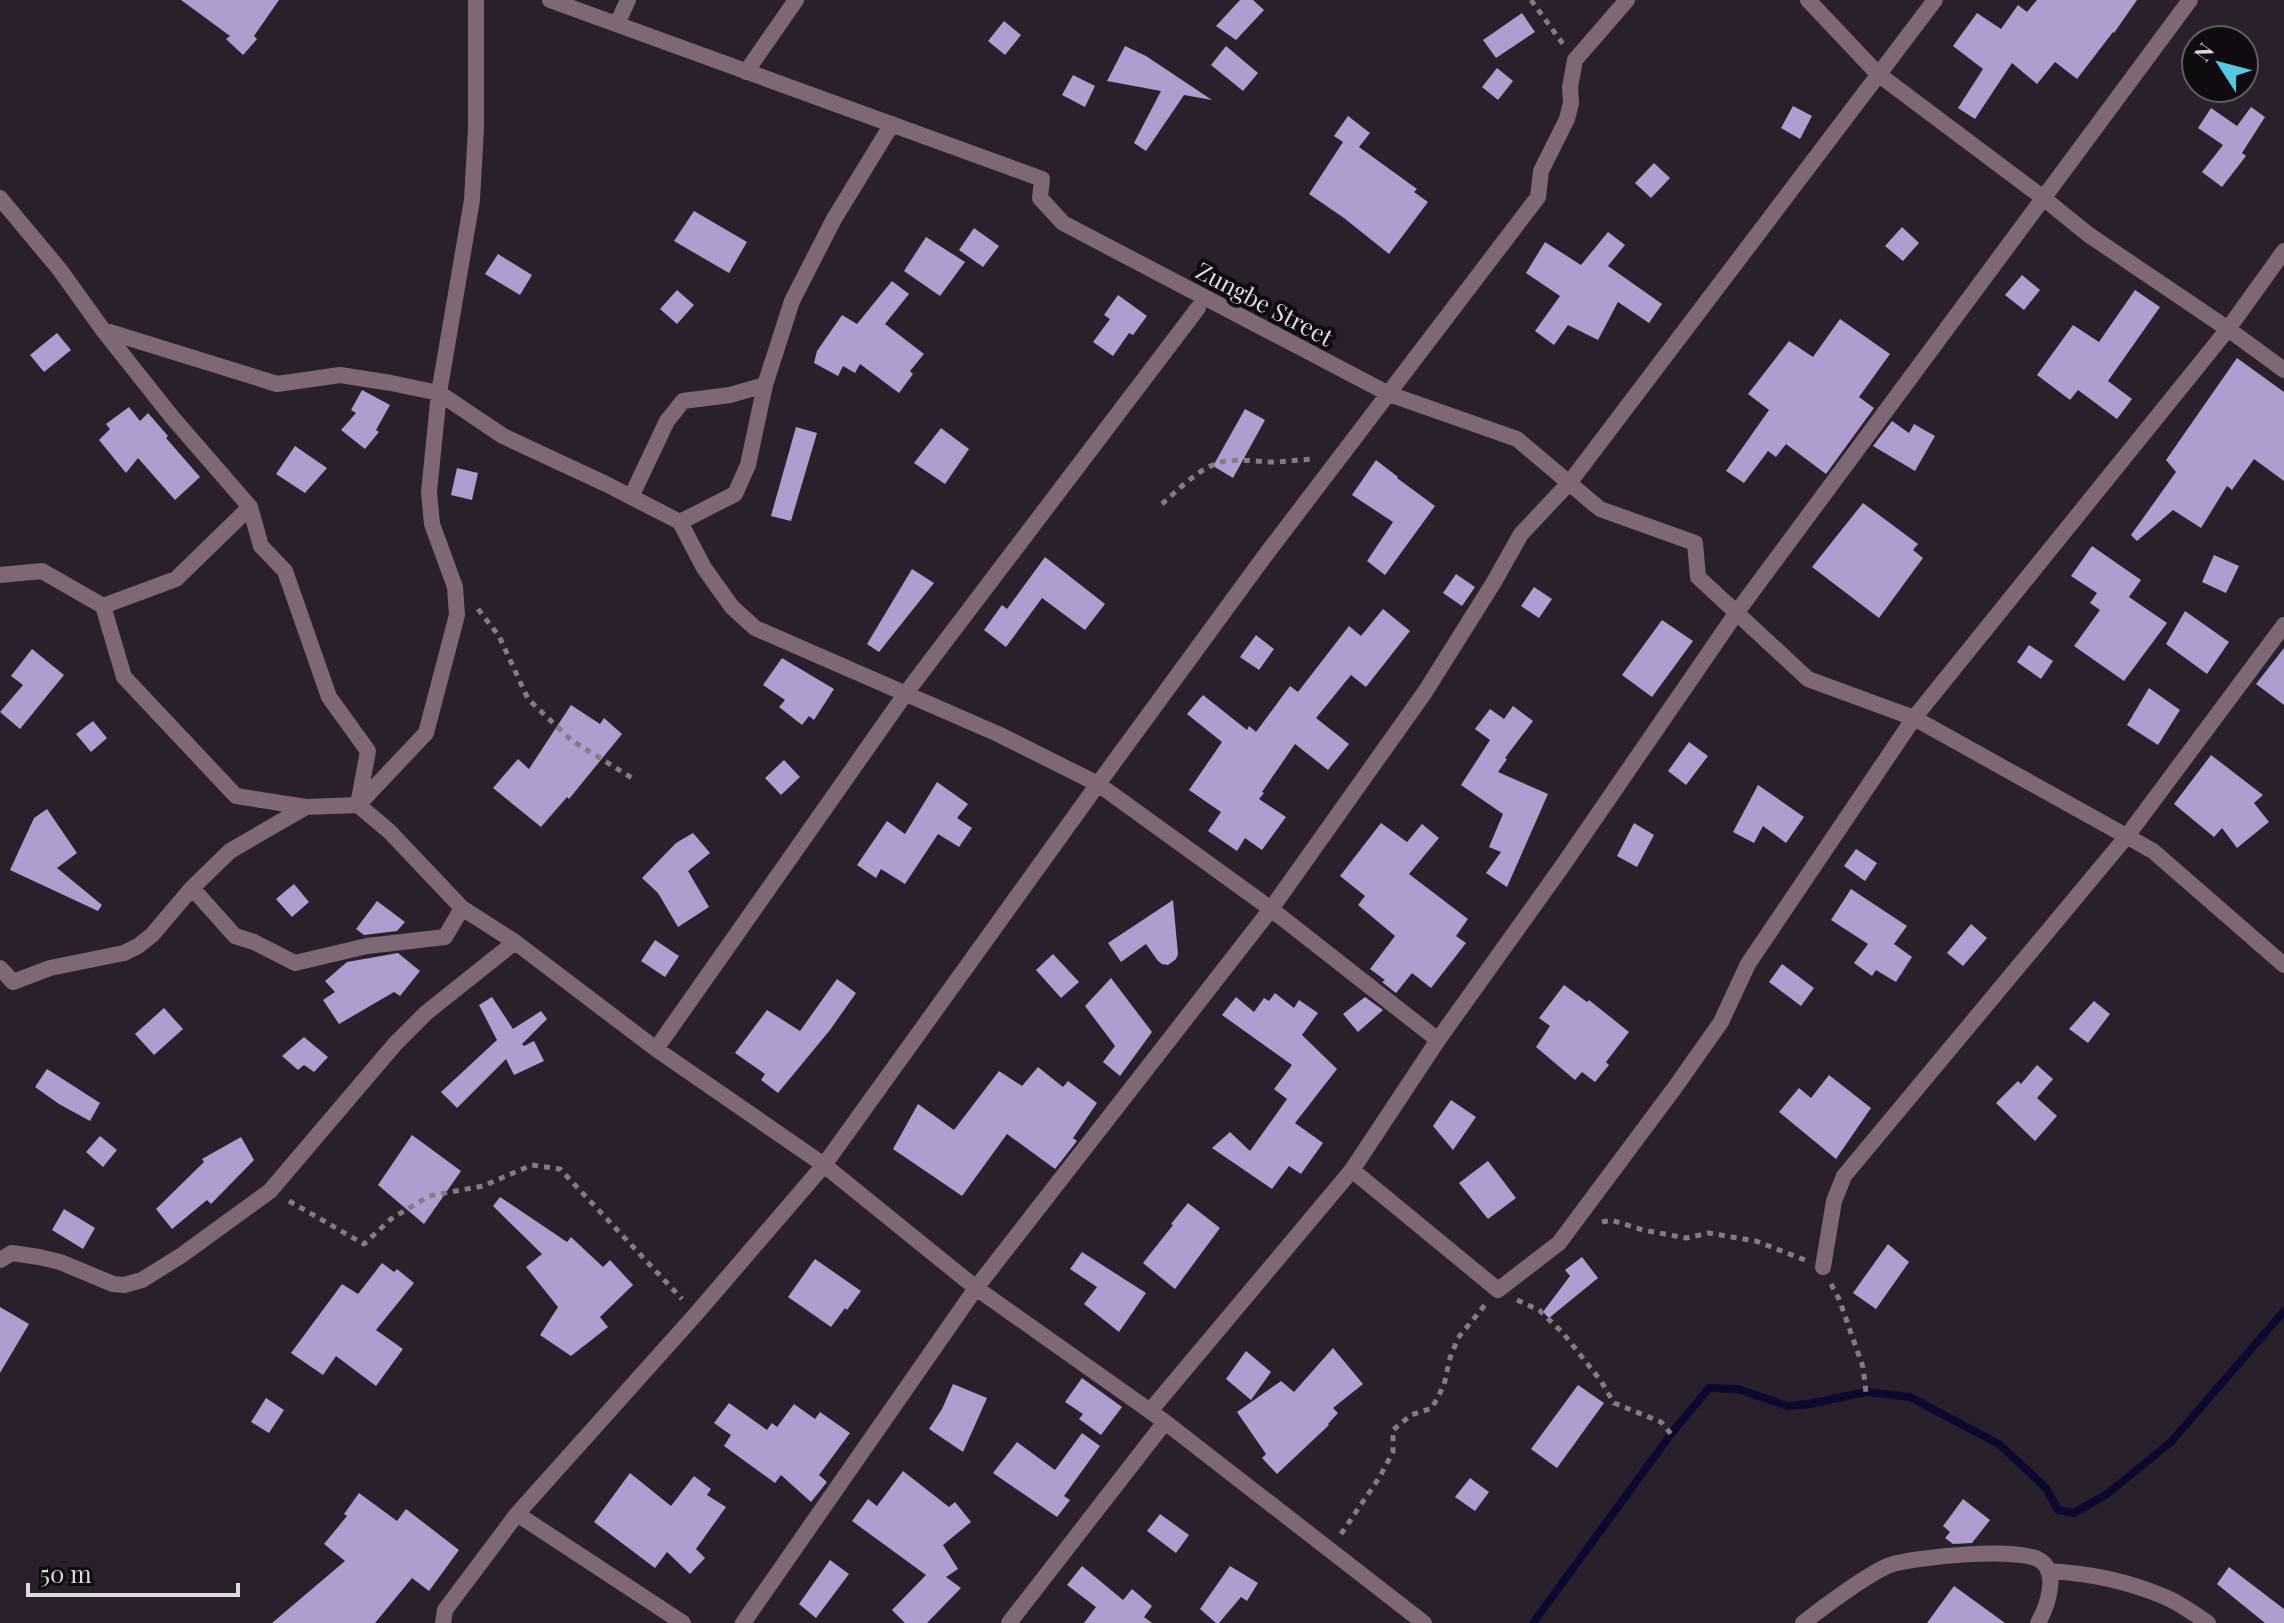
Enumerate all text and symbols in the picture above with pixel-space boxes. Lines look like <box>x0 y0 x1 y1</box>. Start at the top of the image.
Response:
north arrow <box>2180 24 2260 104</box>
text: N <box>2186 36 2220 67</box>
street label: Zungbe Street <box>1191 253 1340 353</box>
scale bar <box>28 1547 238 1597</box>
text: 50 m <box>40 1557 92 1589</box>

